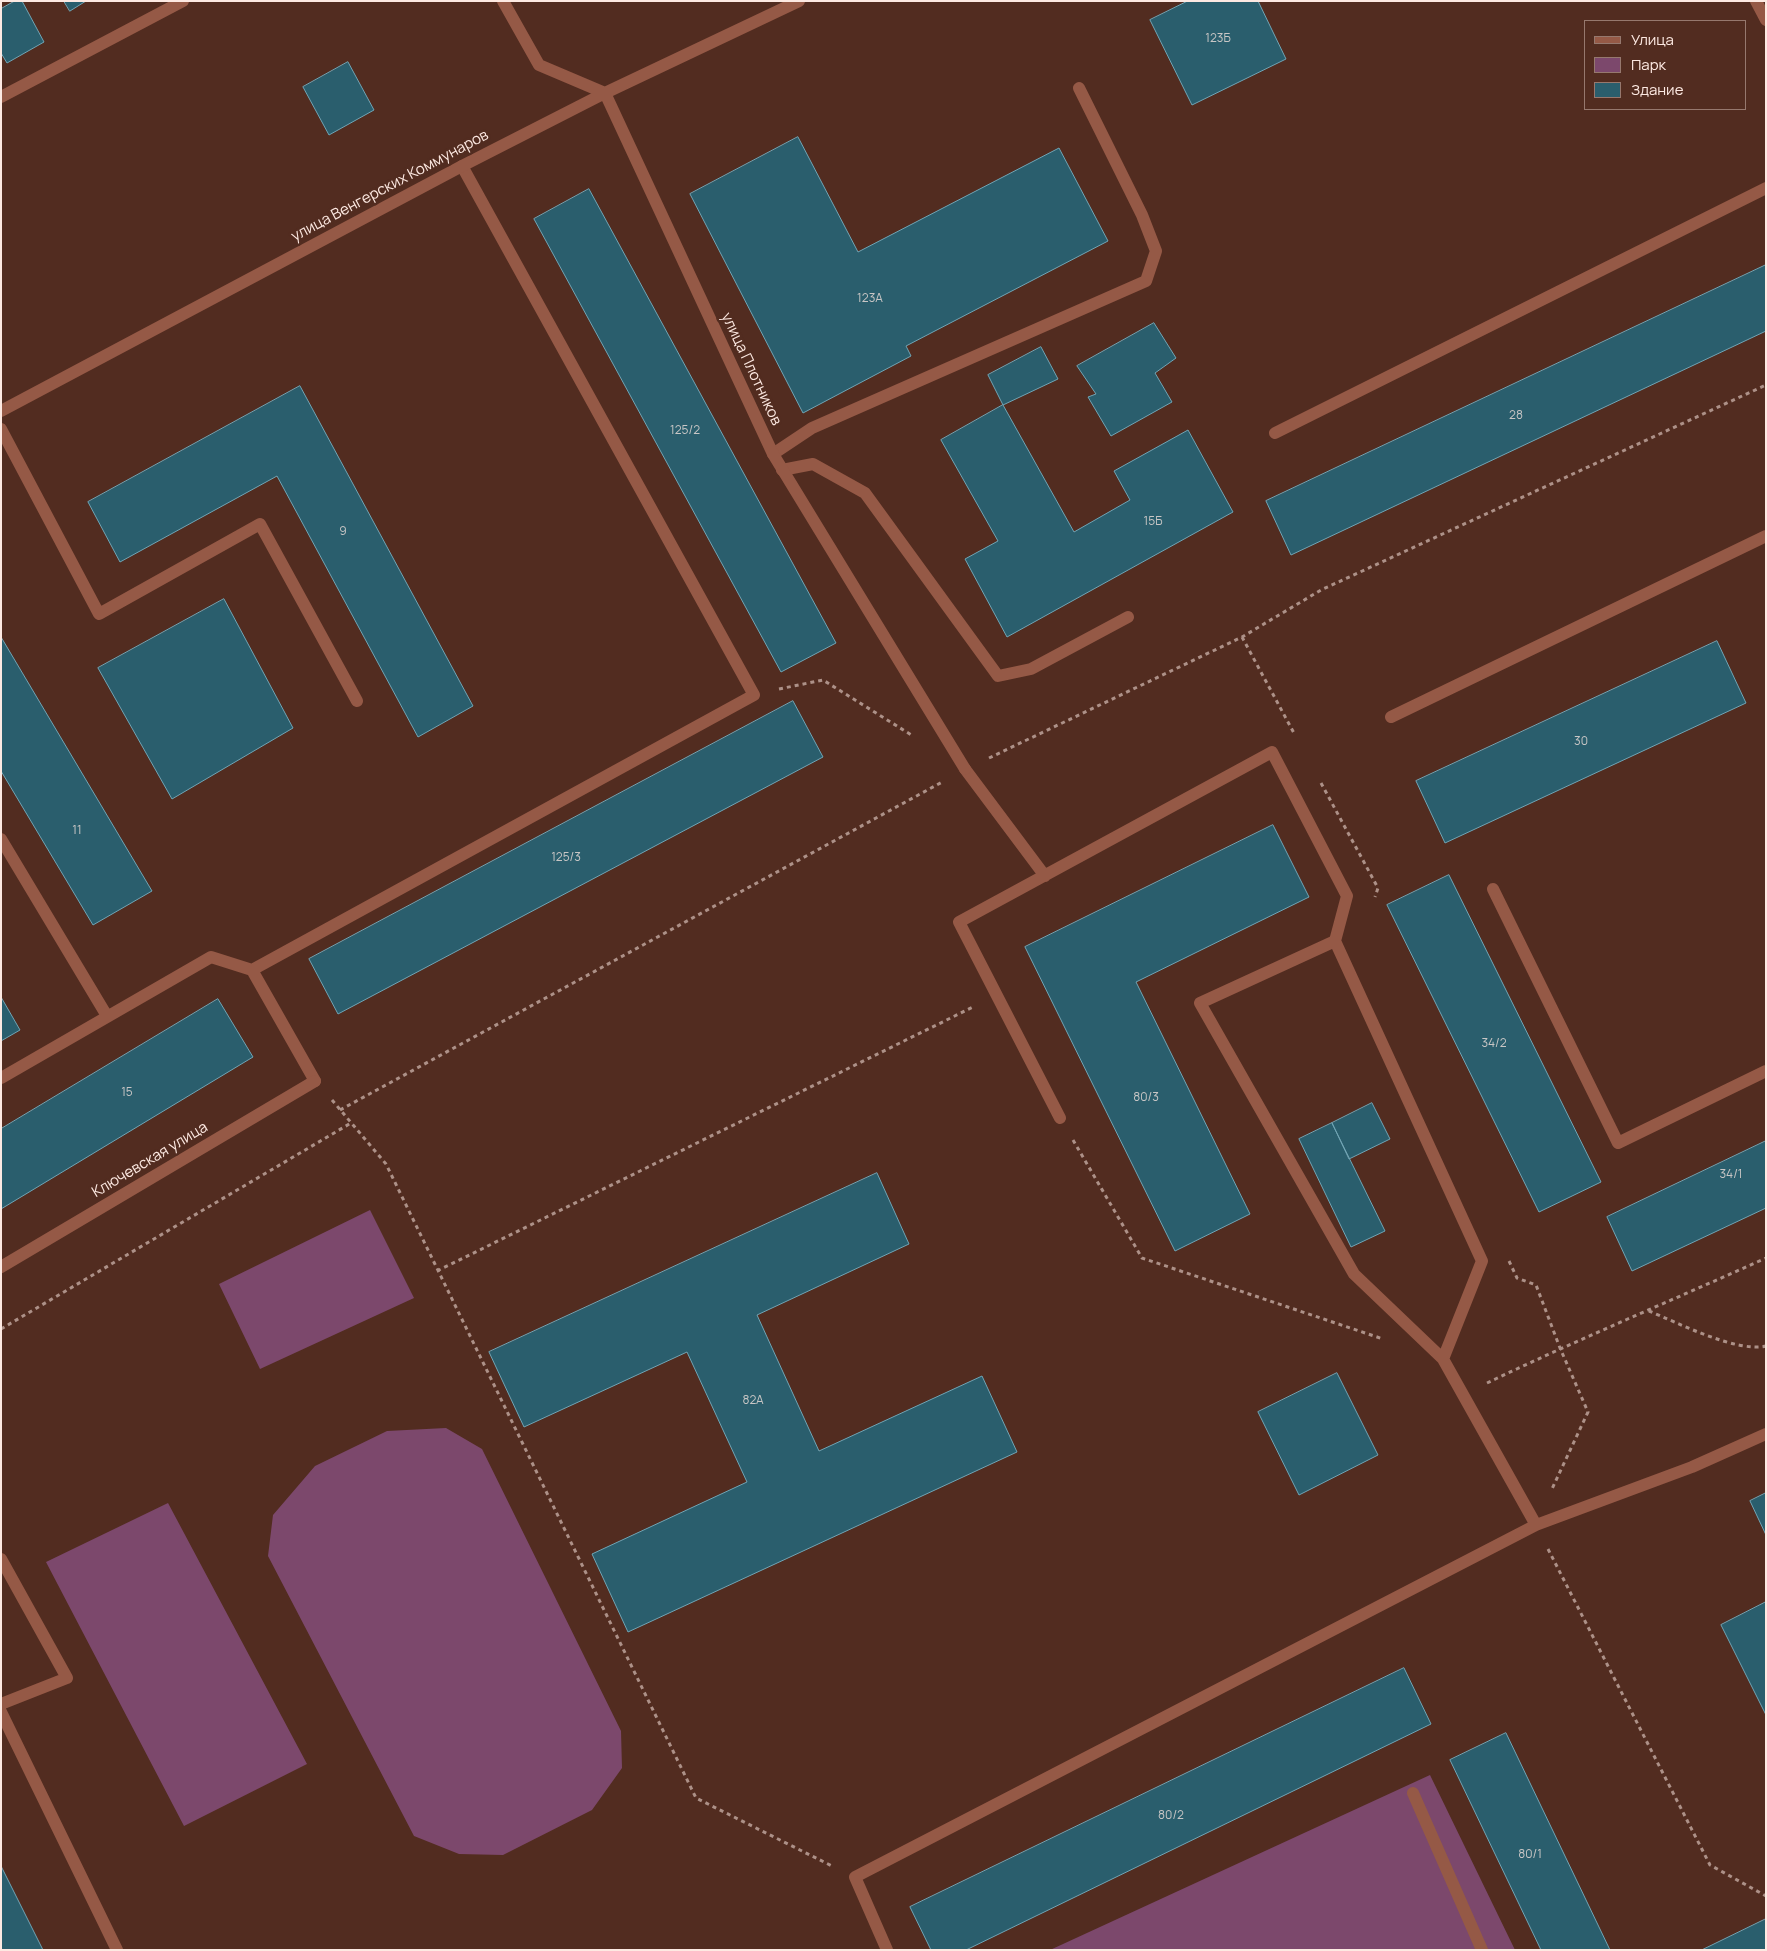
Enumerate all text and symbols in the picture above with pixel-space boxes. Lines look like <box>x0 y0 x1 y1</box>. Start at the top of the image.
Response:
legend <box>1584 20 1747 110</box>
text: Улица <box>1631 29 1674 50</box>
house number: 123Б <box>1205 32 1231 46</box>
text: Парк <box>1631 54 1666 75</box>
text: Здание <box>1631 79 1683 100</box>
street label: улица Венгерских Коммунаров <box>288 126 492 246</box>
house number: 123А <box>857 292 883 306</box>
street label: улица Плотников <box>717 310 785 428</box>
house number: 28 <box>1509 409 1523 423</box>
house number: 125/2 <box>670 424 700 438</box>
house number: 15Б <box>1144 515 1162 529</box>
house number: 9 <box>339 525 347 539</box>
house number: 30 <box>1574 735 1588 749</box>
house number: 11 <box>72 824 82 838</box>
house number: 125/3 <box>551 851 581 865</box>
house number: 34/2 <box>1481 1037 1507 1051</box>
house number: 15 <box>121 1086 133 1100</box>
house number: 80/3 <box>1133 1091 1159 1105</box>
street label: Ключевская улица <box>89 1118 211 1202</box>
house number: 34/1 <box>1719 1168 1743 1182</box>
house number: 82А <box>742 1394 764 1408</box>
house number: 80/2 <box>1158 1809 1184 1823</box>
house number: 80/1 <box>1518 1848 1542 1862</box>

